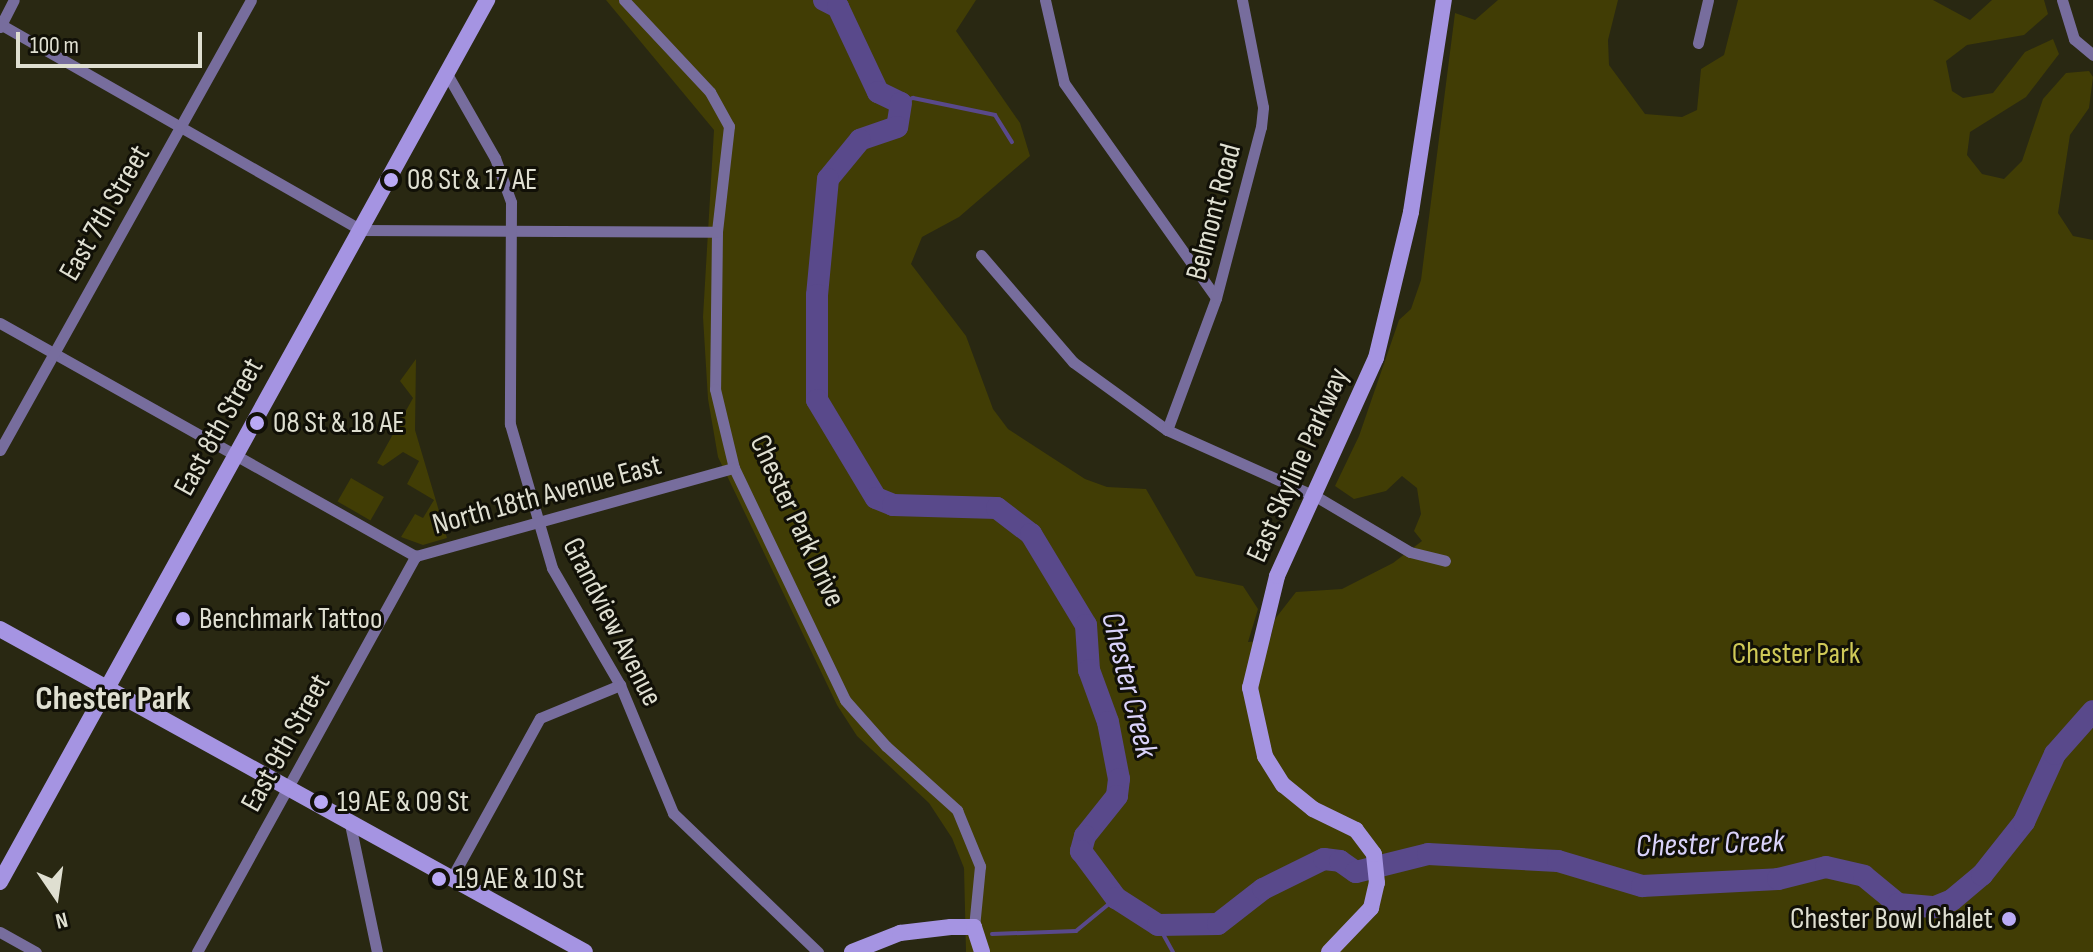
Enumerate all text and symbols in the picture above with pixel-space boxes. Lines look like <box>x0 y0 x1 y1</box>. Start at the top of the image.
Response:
scale bar <box>20 16 206 66</box>
text: 100 m <box>30 31 79 60</box>
street label: East 7th Street <box>52 139 158 287</box>
street label: Belmont Road <box>1179 140 1249 284</box>
place label: 08 St & 17 AE <box>407 162 537 198</box>
marker: 08 St & 17 AE <box>382 171 400 189</box>
street label: East 8th Street <box>167 352 271 502</box>
street label: East Skyline Parkway <box>1239 362 1357 568</box>
place label: 08 St & 18 AE <box>273 405 405 441</box>
marker: 08 St & 18 AE <box>248 414 266 432</box>
street label: Chester Park Drive <box>741 429 853 613</box>
street label: North 18th Avenue East <box>429 447 665 543</box>
street label: Grandview Avenue <box>554 532 670 712</box>
place label: Benchmark Tattoo <box>199 601 382 637</box>
water label: Chester Creek <box>1091 608 1165 762</box>
marker: Benchmark Tattoo <box>174 610 192 628</box>
park label: Chester Park <box>1732 636 1860 672</box>
street label: East 9th Street <box>233 668 339 818</box>
district label: Chester Park <box>35 679 191 719</box>
place label: 19 AE & 09 St <box>337 784 469 820</box>
marker: 19 AE & 09 St <box>312 793 330 811</box>
water label: Chester Creek <box>1635 823 1785 867</box>
north arrow <box>16 856 96 936</box>
place label: 19 AE & 10 St <box>455 861 584 897</box>
marker: 19 AE & 10 St <box>430 870 448 888</box>
place label: Chester Bowl Chalet <box>1790 901 1993 937</box>
text: N <box>53 905 70 934</box>
marker: Chester Bowl Chalet <box>2000 910 2018 928</box>

